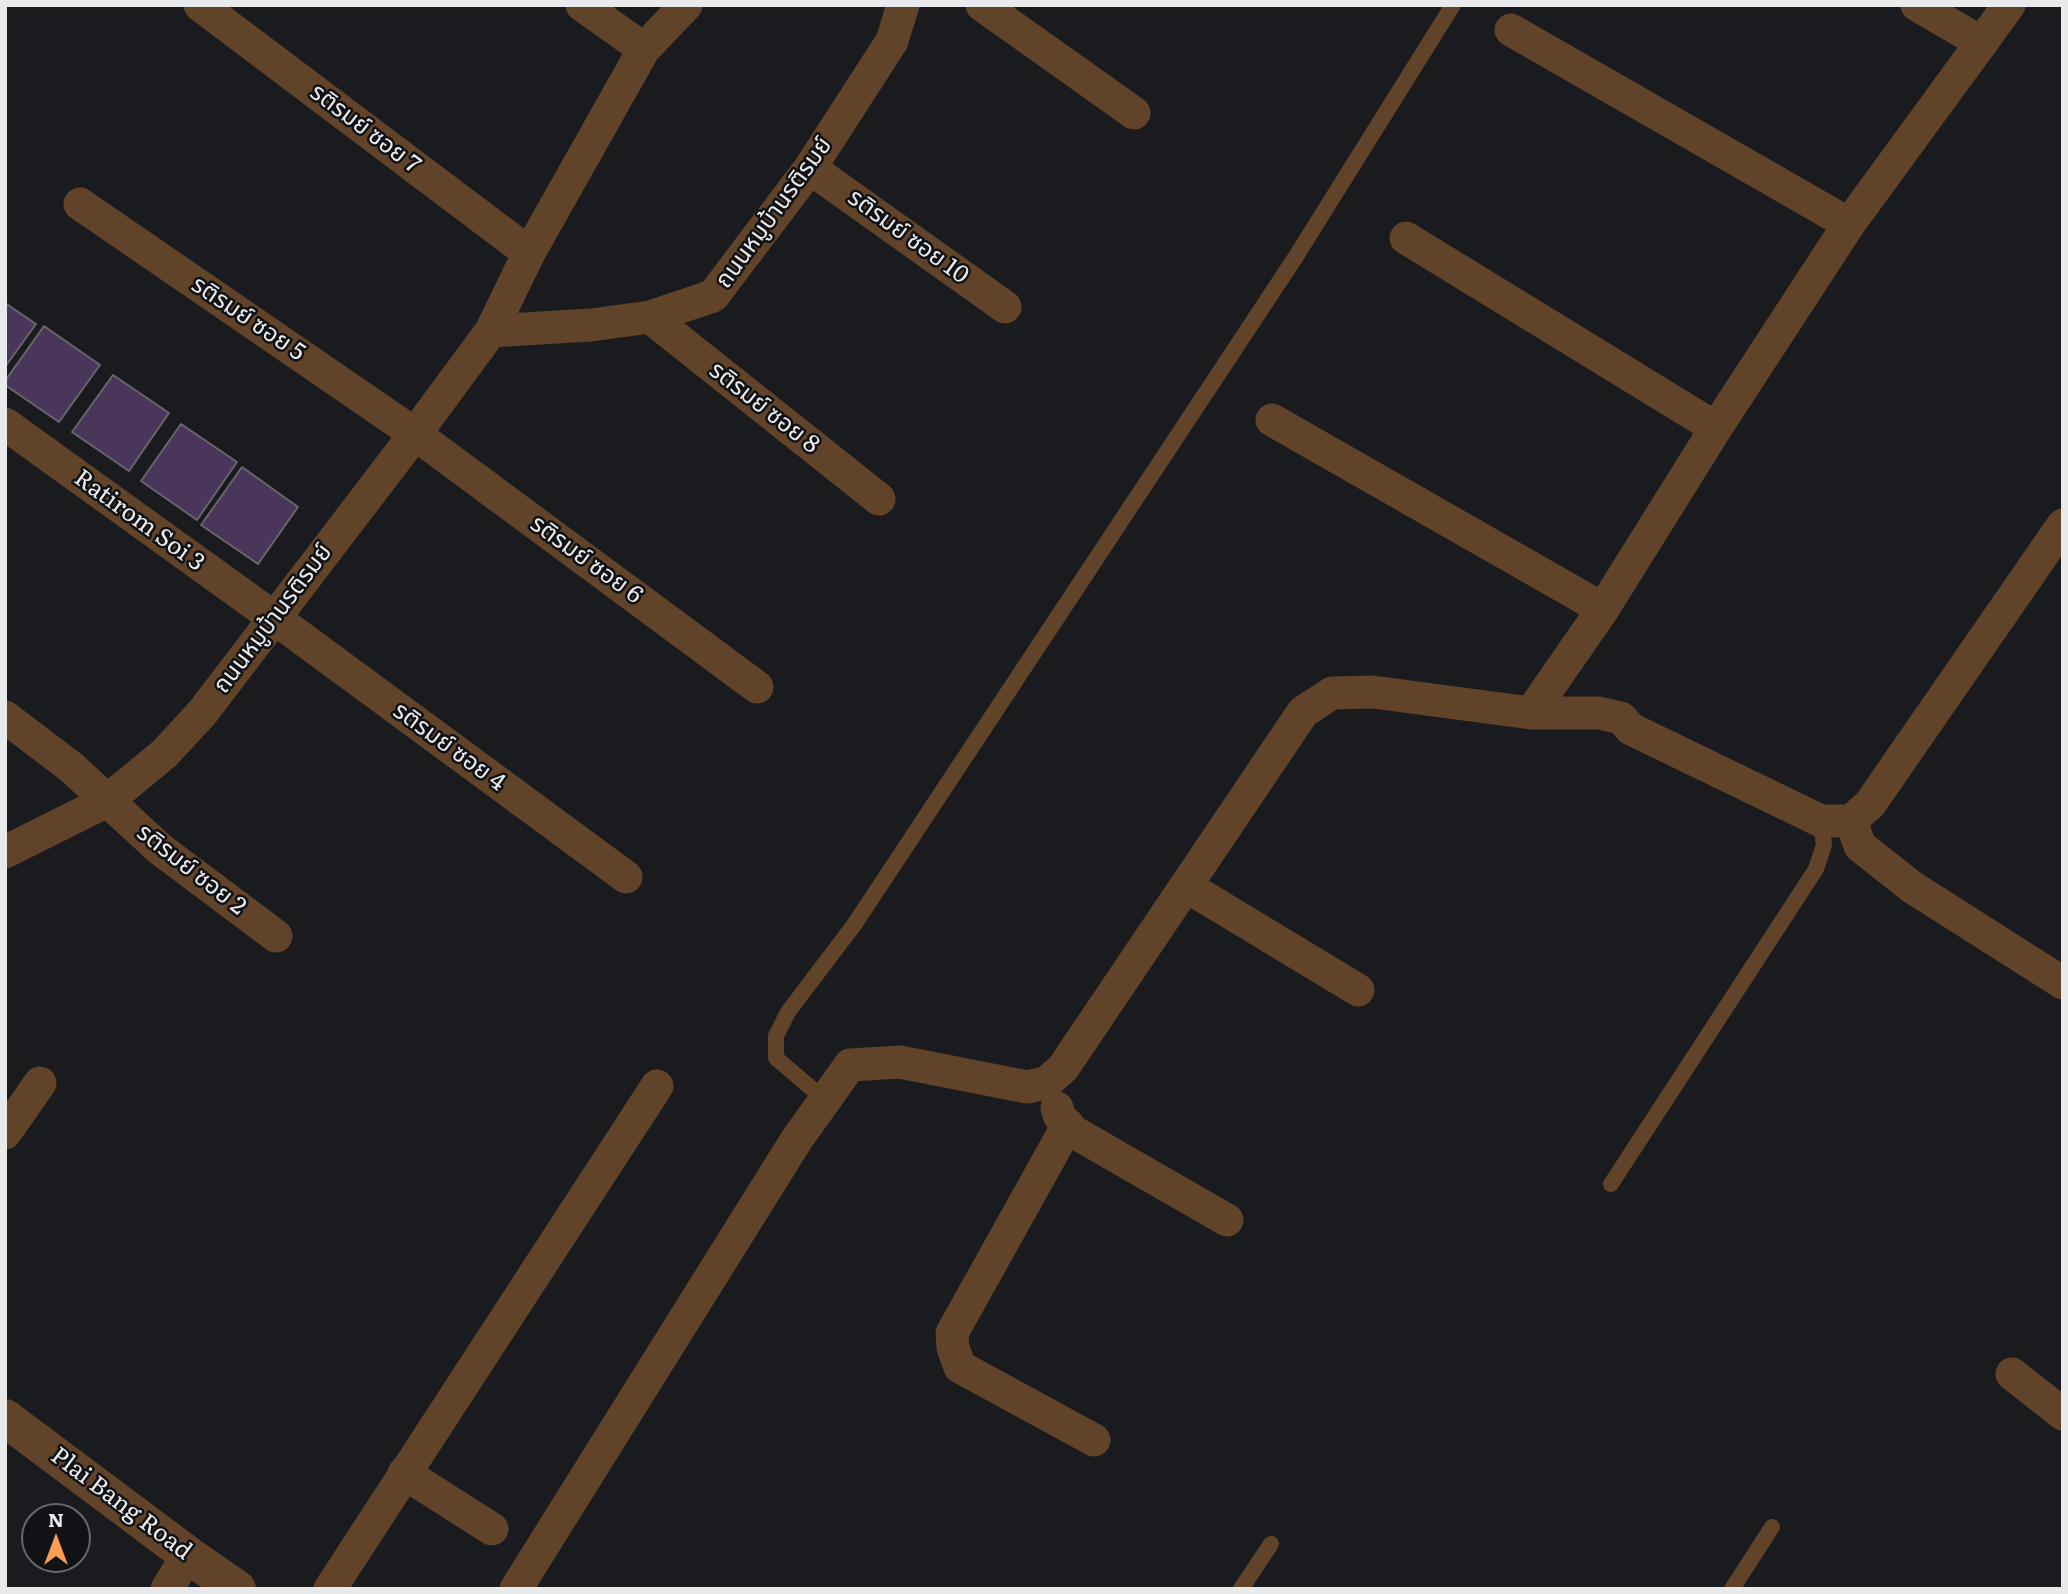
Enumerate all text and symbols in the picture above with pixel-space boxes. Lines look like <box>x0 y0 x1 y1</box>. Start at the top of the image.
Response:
street label: รติรมย์ ซอย 7 <box>304 78 426 180</box>
street label: ถนนหมูบ้านรติรมย์ <box>710 132 838 294</box>
street label: รติรมย์ ซอย 10 <box>842 184 974 290</box>
street label: รติรมย์ ซอย 5 <box>186 270 310 368</box>
street label: รติรมย์ ซอย 8 <box>703 356 825 460</box>
street label: Ratirom Soi 3 <box>68 464 210 578</box>
street label: รติรมย์ ซอย 6 <box>524 510 648 610</box>
street label: ถนนหมูบ้านรติรมย์ <box>208 539 338 699</box>
street label: รติรมย์ ซอย 4 <box>387 697 511 797</box>
street label: รติรมย์ ซอย 2 <box>131 818 251 922</box>
street label: Plai Bang Road <box>45 1442 197 1566</box>
north arrow <box>21 1503 91 1573</box>
text: N <box>48 1505 64 1533</box>

